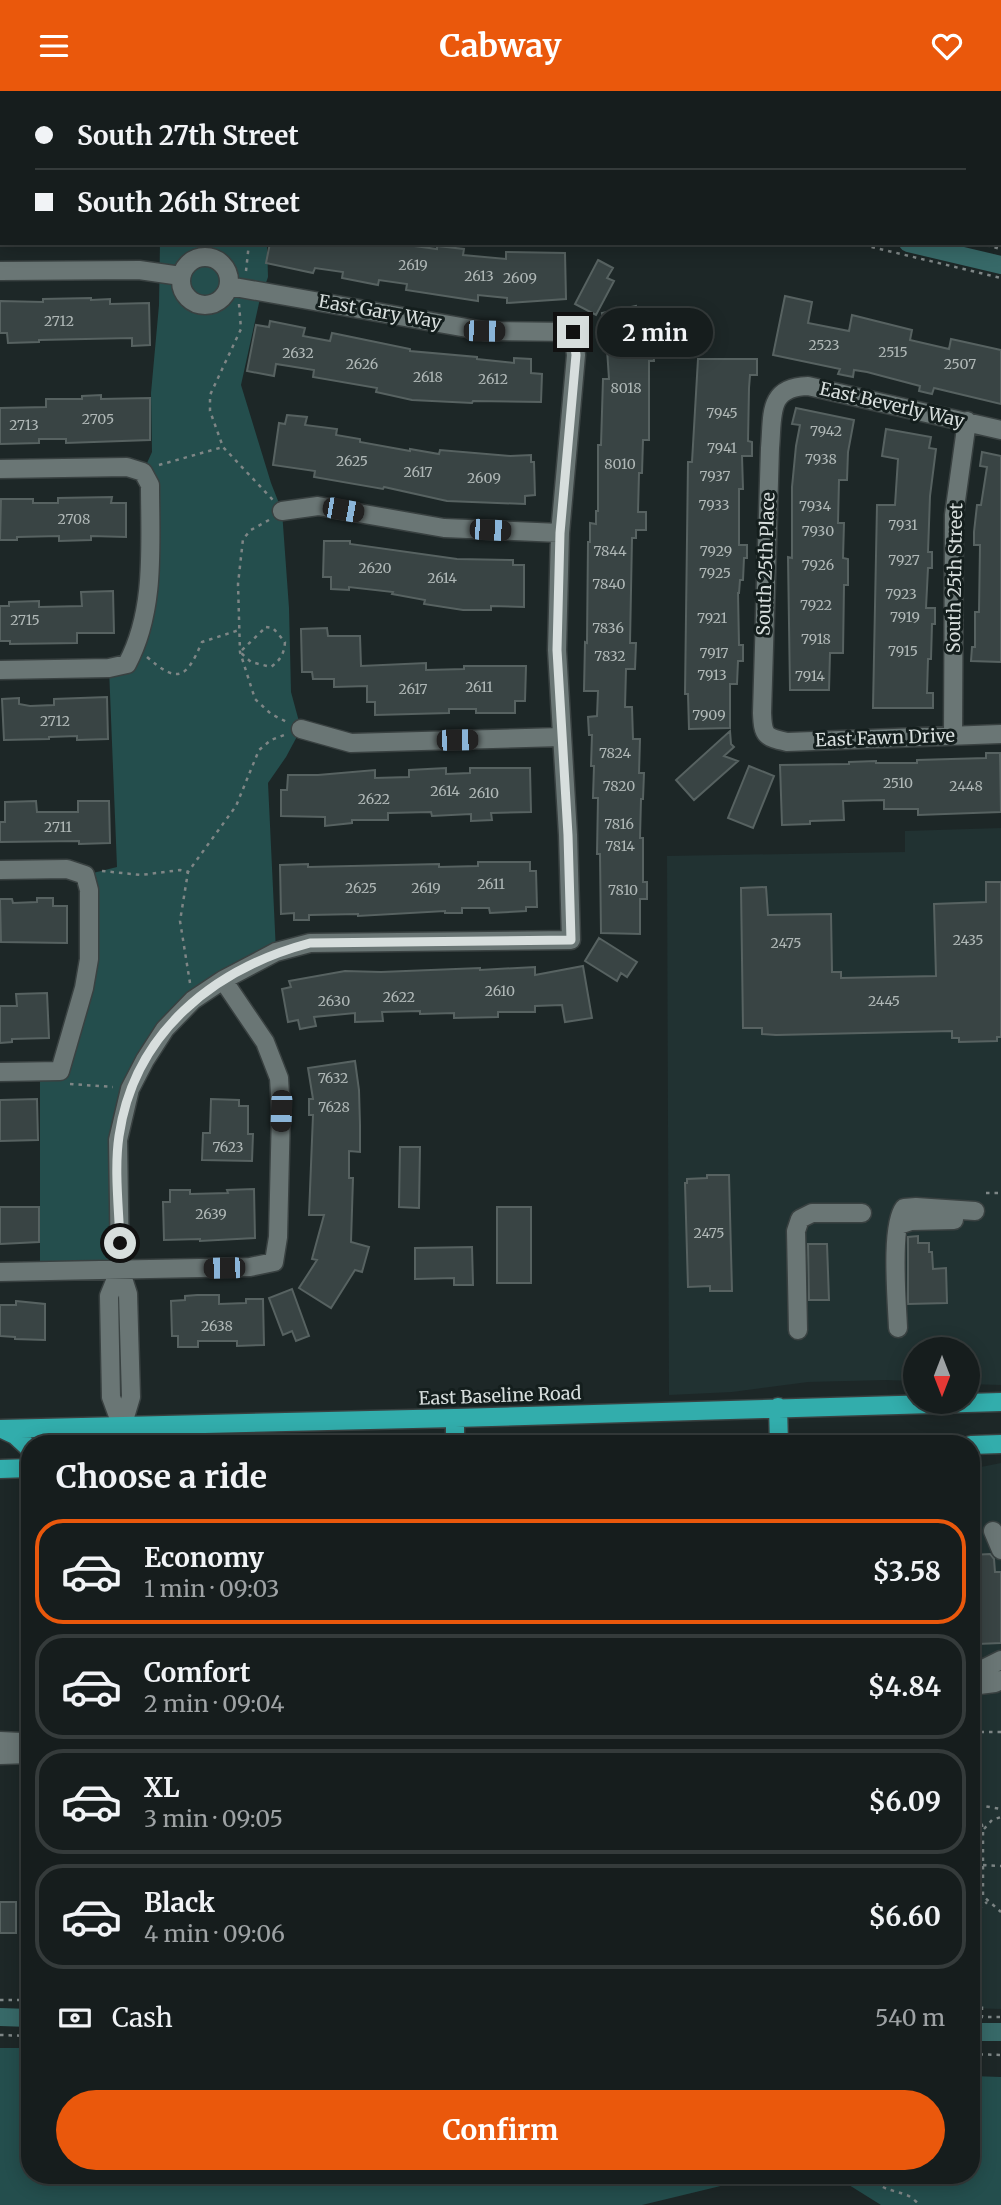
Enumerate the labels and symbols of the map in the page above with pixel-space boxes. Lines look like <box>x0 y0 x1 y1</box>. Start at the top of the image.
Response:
house number: 2619 <box>398 256 428 274</box>
house number: 2613 <box>464 267 494 285</box>
house number: 2609 <box>503 269 537 287</box>
street label: East Gary Way <box>317 289 444 334</box>
callout: 2 min <box>598 307 713 357</box>
house number: 2712 <box>44 312 74 330</box>
route end <box>557 316 589 348</box>
car <box>463 320 506 342</box>
house number: 2523 <box>808 336 840 354</box>
house number: 2515 <box>878 343 908 361</box>
house number: 2632 <box>282 344 314 362</box>
house number: 2626 <box>346 355 378 373</box>
house number: 2507 <box>944 355 976 373</box>
house number: 2618 <box>413 368 443 386</box>
house number: 2612 <box>478 370 508 388</box>
street label: East Beverly Way <box>817 377 967 432</box>
house number: 8018 <box>610 379 642 397</box>
house number: 7945 <box>706 404 738 422</box>
house number: 2705 <box>82 410 114 428</box>
house number: 2713 <box>9 416 39 434</box>
house number: 7942 <box>810 422 842 440</box>
house number: 7941 <box>707 439 737 457</box>
house number: 7938 <box>805 450 837 468</box>
house number: 2625 <box>336 452 368 470</box>
house number: 8010 <box>604 455 636 473</box>
house number: 2617 <box>403 463 433 481</box>
house number: 7937 <box>699 467 731 485</box>
house number: 2609 <box>467 469 501 487</box>
street label: South 25th Place <box>752 492 779 636</box>
car <box>321 496 366 524</box>
house number: 7933 <box>698 496 730 514</box>
house number: 7934 <box>799 497 831 515</box>
street label: South 25th Street <box>942 503 967 653</box>
house number: 2708 <box>58 510 90 528</box>
house number: 7931 <box>888 516 918 534</box>
car <box>469 518 512 542</box>
house number: 7930 <box>802 522 834 540</box>
house number: 7844 <box>593 542 627 560</box>
house number: 7929 <box>700 542 732 560</box>
house number: 7927 <box>888 551 920 569</box>
house number: 7926 <box>802 556 834 574</box>
house number: 2620 <box>359 559 391 577</box>
house number: 7925 <box>699 564 731 582</box>
house number: 2614 <box>427 569 457 587</box>
house number: 7840 <box>592 575 626 593</box>
house number: 7923 <box>885 585 917 603</box>
house number: 7922 <box>800 596 832 614</box>
house number: 7919 <box>890 608 920 626</box>
house number: 7921 <box>697 609 727 627</box>
house number: 2715 <box>10 611 40 629</box>
house number: 7836 <box>592 619 624 637</box>
house number: 7918 <box>801 630 831 648</box>
house number: 7915 <box>888 642 918 660</box>
house number: 7917 <box>699 644 729 662</box>
house number: 7832 <box>594 647 626 665</box>
house number: 7913 <box>697 666 727 684</box>
house number: 7914 <box>795 667 825 685</box>
house number: 2611 <box>465 678 493 696</box>
house number: 2617 <box>398 680 428 698</box>
house number: 7909 <box>692 706 726 724</box>
house number: 2712 <box>40 712 70 730</box>
street label: East Fawn Drive <box>815 724 955 751</box>
car <box>436 729 479 751</box>
house number: 7824 <box>599 744 631 762</box>
house number: 2510 <box>883 774 913 792</box>
house number: 7820 <box>603 777 635 795</box>
house number: 2448 <box>949 777 983 795</box>
house number: 2614 <box>430 782 460 800</box>
house number: 2610 <box>469 784 499 802</box>
house number: 2622 <box>358 790 390 808</box>
house number: 7816 <box>604 815 634 833</box>
house number: 2711 <box>44 818 72 836</box>
house number: 7814 <box>605 837 635 855</box>
house number: 2611 <box>477 875 505 893</box>
house number: 2625 <box>345 879 377 897</box>
house number: 2619 <box>411 879 441 897</box>
house number: 7810 <box>608 881 638 899</box>
house number: 2435 <box>953 931 983 949</box>
house number: 2475 <box>771 934 801 952</box>
house number: 2610 <box>485 982 515 1000</box>
house number: 2622 <box>383 988 415 1006</box>
house number: 2630 <box>318 992 350 1010</box>
house number: 2445 <box>868 992 900 1010</box>
house number: 7632 <box>318 1069 348 1087</box>
car <box>270 1090 293 1132</box>
house number: 7628 <box>318 1098 350 1116</box>
house number: 7623 <box>213 1138 243 1156</box>
house number: 2639 <box>195 1205 227 1223</box>
house number: 2475 <box>694 1224 724 1242</box>
route start <box>104 1227 136 1259</box>
car <box>203 1257 246 1279</box>
house number: 2638 <box>201 1317 233 1335</box>
north arrow <box>903 1337 980 1414</box>
street label: East Baseline Road <box>418 1381 582 1410</box>

